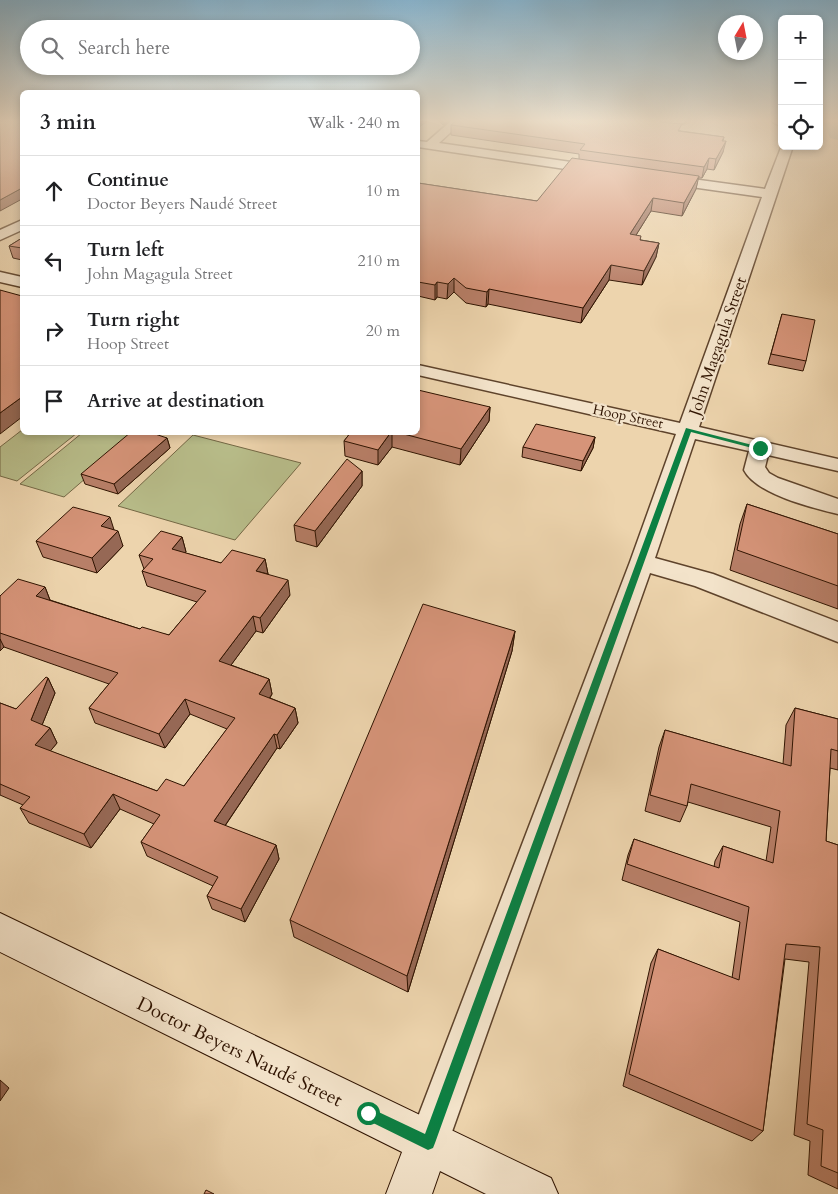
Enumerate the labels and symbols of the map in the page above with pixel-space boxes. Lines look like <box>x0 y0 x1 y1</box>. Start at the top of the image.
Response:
north arrow <box>718 15 763 60</box>
street label: John Magagula Street <box>683 274 752 421</box>
street label: Hoop Street <box>591 400 666 433</box>
route end <box>749 437 772 460</box>
street label: Doctor Beyers Naudé Street <box>132 991 347 1113</box>
route start <box>357 1102 380 1125</box>

